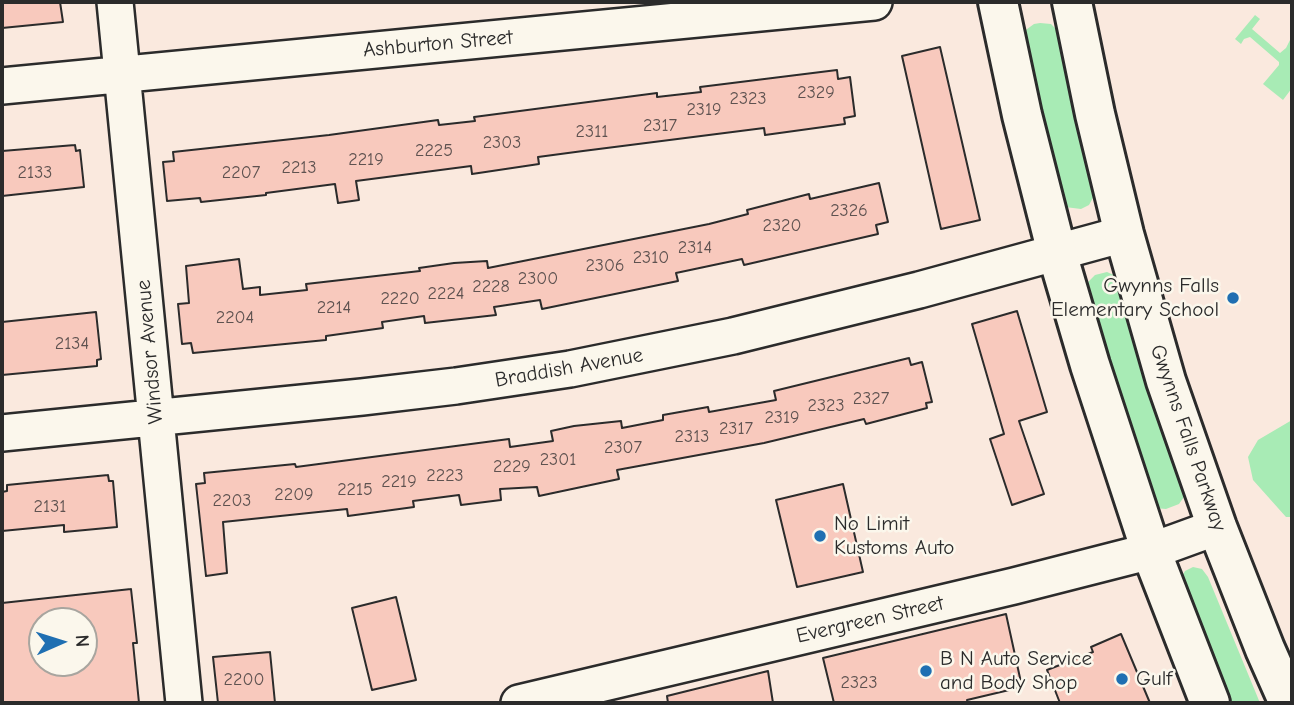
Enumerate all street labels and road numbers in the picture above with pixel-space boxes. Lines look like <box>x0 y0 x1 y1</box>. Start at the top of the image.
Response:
street label: Ashburton Street <box>362 25 514 63</box>
street label: Windsor Avenue <box>131 279 169 425</box>
street label: Gwynns Falls Parkway <box>1144 342 1232 534</box>
street label: Braddish Avenue <box>493 343 645 393</box>
street label: Evergreen Street <box>794 591 946 649</box>

